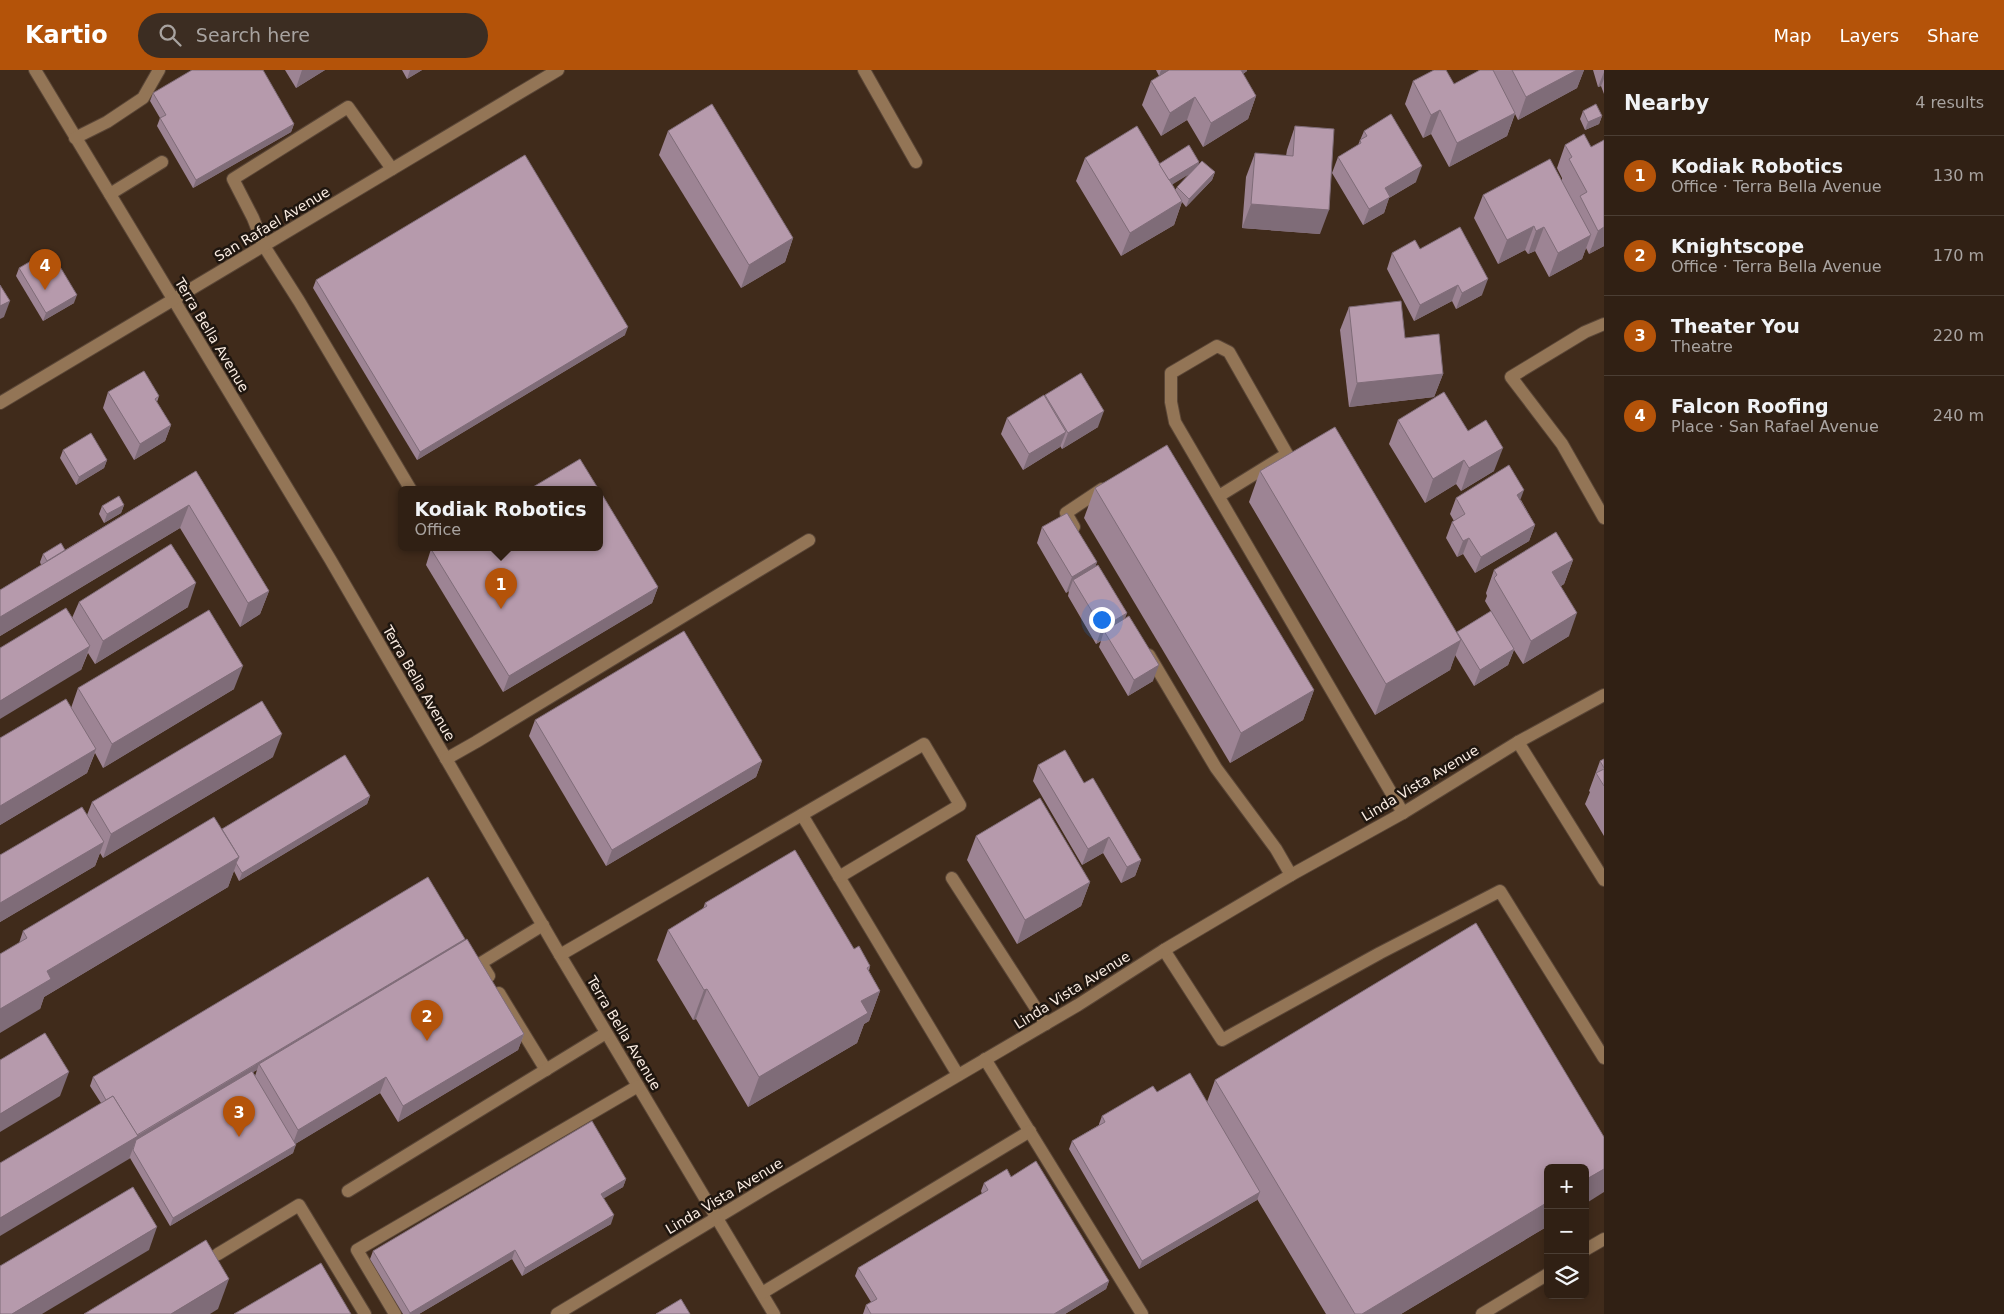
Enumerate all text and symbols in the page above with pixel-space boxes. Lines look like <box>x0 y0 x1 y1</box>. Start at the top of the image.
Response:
search box <box>138 13 488 58</box>
text: Kartio <box>25 21 108 49</box>
icon: search <box>156 21 184 49</box>
text: Search here <box>196 24 310 46</box>
text: Map <box>1773 25 1811 46</box>
text: Layers <box>1839 25 1899 46</box>
text: Share <box>1927 25 1979 46</box>
text: Nearby <box>1624 91 1709 115</box>
text: 4 results <box>1915 93 1984 112</box>
text: Kodiak Robotics <box>1671 155 1843 177</box>
text: 1 <box>1634 166 1646 185</box>
text: 130 m <box>1933 166 1984 185</box>
text: Office · Terra Bella Avenue <box>1671 177 1882 196</box>
street label: San Rafael Avenue <box>212 183 332 265</box>
text: Knightscope <box>1671 235 1804 257</box>
text: 2 <box>1634 246 1646 265</box>
text: 170 m <box>1933 246 1984 265</box>
pin: 4 <box>29 249 61 290</box>
text: Office · Terra Bella Avenue <box>1671 257 1882 276</box>
street label: Terra Bella Avenue <box>171 274 252 395</box>
text: Theater You <box>1671 315 1800 337</box>
text: 3 <box>1634 326 1646 345</box>
text: 220 m <box>1933 326 1984 345</box>
text: Theatre <box>1671 337 1733 356</box>
text: Falcon Roofing <box>1671 395 1829 417</box>
text: 4 <box>1634 406 1646 425</box>
text: 240 m <box>1933 406 1984 425</box>
text: Place · San Rafael Avenue <box>1671 417 1879 436</box>
popup <box>398 486 603 551</box>
text: Kodiak Robotics <box>414 498 587 520</box>
text: Office <box>414 520 461 539</box>
pin: 1 <box>485 568 517 609</box>
your location <box>1089 607 1115 633</box>
street label: Terra Bella Avenue <box>379 622 458 743</box>
street label: Linda Vista Avenue <box>1359 742 1481 824</box>
street label: Linda Vista Avenue <box>1011 948 1133 1032</box>
street label: Terra Bella Avenue <box>583 972 664 1093</box>
pin: 2 <box>411 1000 443 1041</box>
pin: 3 <box>223 1096 255 1137</box>
street label: Linda Vista Avenue <box>663 1155 785 1237</box>
map controls <box>1544 1164 1589 1299</box>
button: + <box>1544 1164 1589 1209</box>
button: − <box>1544 1209 1589 1254</box>
button: layers <box>1544 1254 1589 1299</box>

